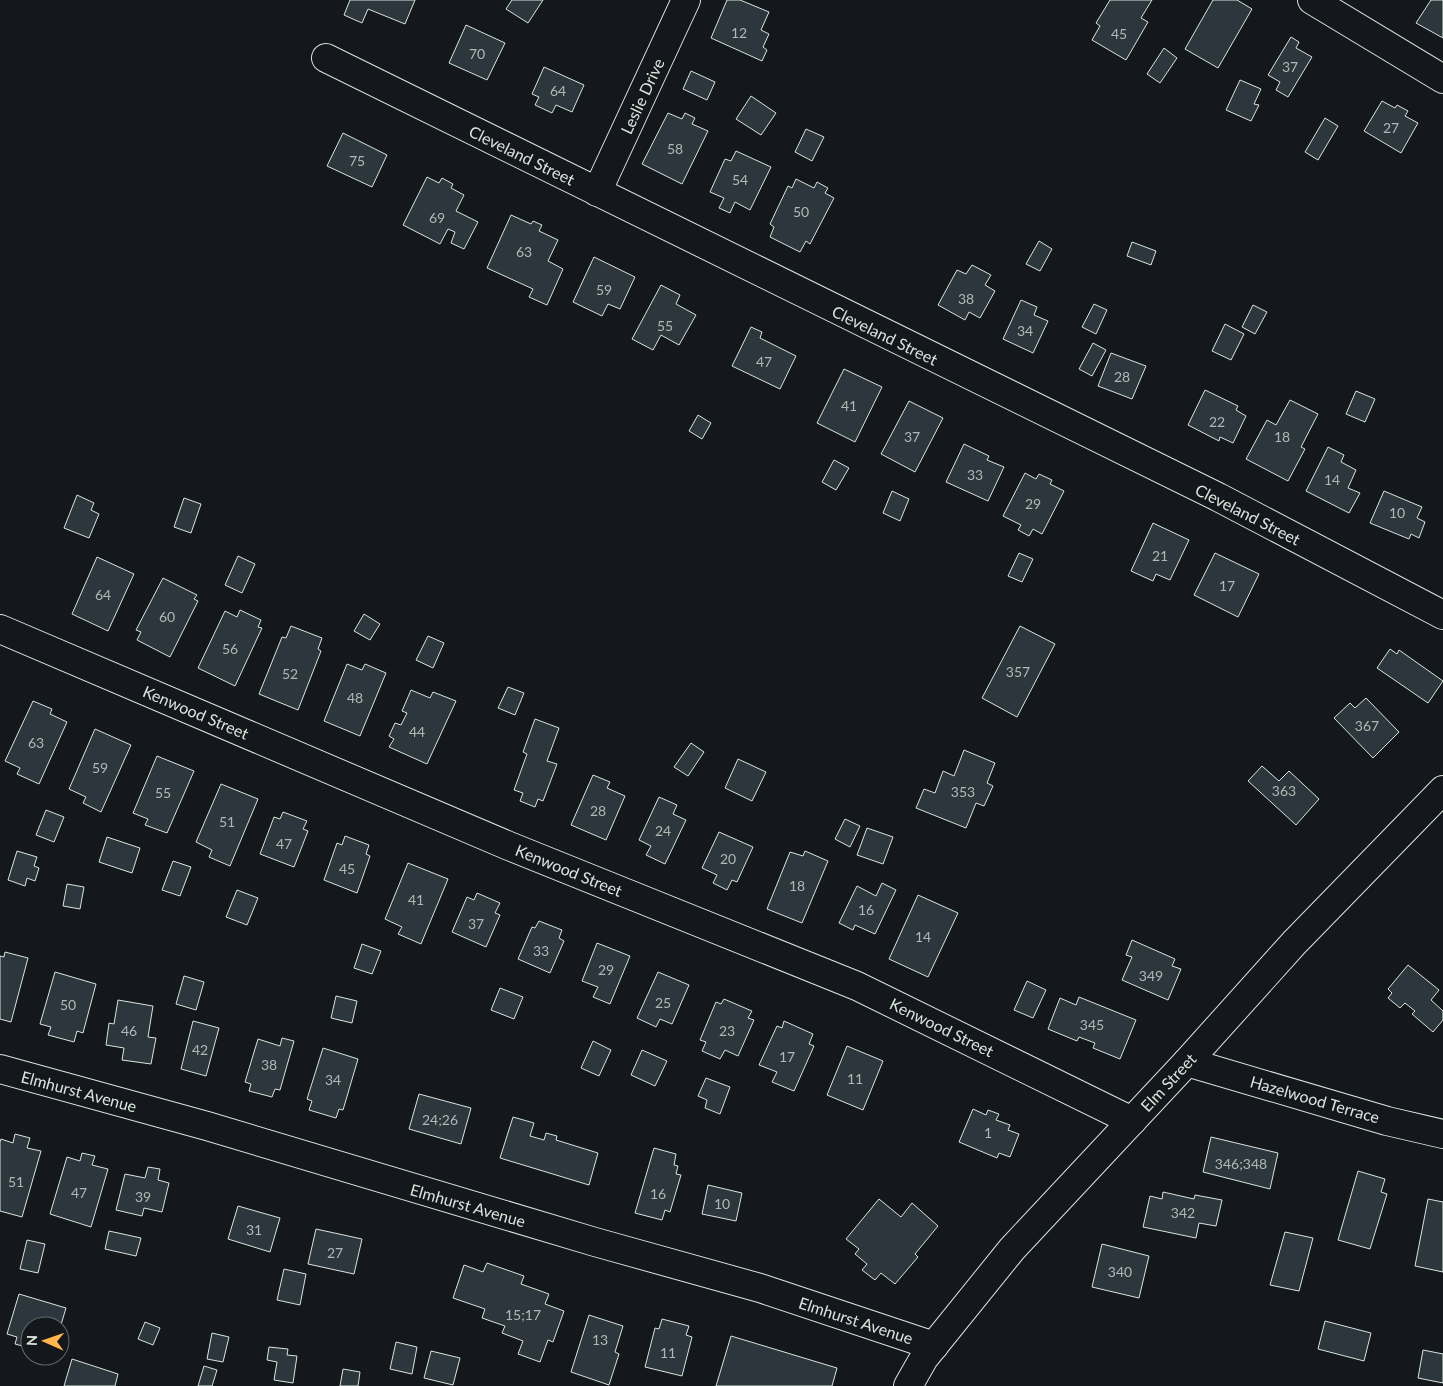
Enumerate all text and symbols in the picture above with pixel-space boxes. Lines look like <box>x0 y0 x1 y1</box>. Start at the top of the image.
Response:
house number: 12 <box>731 24 747 41</box>
house number: 45 <box>1111 25 1127 42</box>
house number: 70 <box>469 45 485 62</box>
street label: Leslie Drive <box>616 55 668 137</box>
house number: 37 <box>1282 58 1298 75</box>
house number: 64 <box>550 82 566 99</box>
house number: 27 <box>1383 119 1399 136</box>
street label: Cleveland Street <box>466 121 578 189</box>
house number: 58 <box>667 140 683 157</box>
house number: 75 <box>349 152 365 169</box>
house number: 54 <box>732 171 748 188</box>
house number: 50 <box>793 203 809 220</box>
house number: 69 <box>429 209 445 226</box>
house number: 63 <box>516 243 532 260</box>
house number: 59 <box>596 281 612 298</box>
house number: 38 <box>958 290 974 307</box>
street label: Cleveland Street <box>829 301 941 369</box>
house number: 55 <box>657 317 673 334</box>
house number: 34 <box>1017 322 1033 339</box>
house number: 47 <box>756 353 772 370</box>
house number: 28 <box>1114 368 1130 385</box>
house number: 41 <box>841 397 857 414</box>
house number: 22 <box>1209 413 1225 430</box>
house number: 37 <box>904 428 920 445</box>
house number: 18 <box>1274 428 1290 445</box>
house number: 33 <box>967 466 983 483</box>
house number: 14 <box>1324 471 1340 488</box>
street label: Cleveland Street <box>1192 479 1304 549</box>
house number: 29 <box>1025 495 1041 512</box>
house number: 10 <box>1389 504 1405 521</box>
house number: 21 <box>1152 547 1168 564</box>
house number: 17 <box>1219 577 1235 594</box>
house number: 64 <box>95 586 111 603</box>
house number: 60 <box>159 608 175 625</box>
house number: 56 <box>222 640 238 657</box>
house number: 357 <box>1006 663 1030 680</box>
house number: 52 <box>282 665 298 682</box>
street label: Kenwood Street <box>140 681 252 743</box>
house number: 48 <box>347 689 363 706</box>
house number: 367 <box>1355 717 1379 734</box>
house number: 44 <box>409 723 425 740</box>
house number: 63 <box>28 734 44 751</box>
house number: 59 <box>92 759 108 776</box>
house number: 363 <box>1272 782 1296 799</box>
house number: 353 <box>951 783 975 800</box>
house number: 55 <box>155 784 171 801</box>
house number: 28 <box>590 802 606 819</box>
house number: 51 <box>219 813 235 830</box>
house number: 24 <box>655 822 671 839</box>
house number: 47 <box>276 835 292 852</box>
street label: Kenwood Street <box>513 840 625 900</box>
house number: 20 <box>720 850 736 867</box>
house number: 45 <box>339 860 355 877</box>
house number: 18 <box>789 877 805 894</box>
house number: 41 <box>408 891 424 908</box>
house number: 16 <box>858 901 874 918</box>
house number: 37 <box>468 915 484 932</box>
house number: 14 <box>915 928 931 945</box>
house number: 33 <box>533 942 549 959</box>
house number: 29 <box>598 961 614 978</box>
house number: 349 <box>1139 967 1163 984</box>
house number: 25 <box>655 994 671 1011</box>
street label: Kenwood Street <box>887 994 997 1060</box>
house number: 50 <box>60 996 76 1013</box>
house number: 345 <box>1080 1016 1104 1033</box>
house number: 46 <box>121 1022 137 1039</box>
house number: 23 <box>719 1022 735 1039</box>
house number: 42 <box>192 1041 208 1058</box>
house number: 17 <box>779 1048 795 1065</box>
street label: Elm Street <box>1136 1049 1200 1115</box>
house number: 38 <box>261 1056 277 1073</box>
street label: Elmhurst Avenue <box>19 1066 139 1116</box>
house number: 11 <box>847 1070 863 1087</box>
house number: 34 <box>325 1071 341 1088</box>
street label: Hazelwood Terrace <box>1248 1071 1382 1127</box>
house number: 24;26 <box>422 1111 458 1128</box>
house number: 1 <box>984 1124 992 1141</box>
house number: 346;348 <box>1215 1155 1267 1172</box>
house number: 51 <box>8 1173 24 1190</box>
street label: Elmhurst Avenue <box>408 1179 528 1231</box>
house number: 47 <box>71 1184 87 1201</box>
house number: 16 <box>650 1185 666 1202</box>
house number: 39 <box>135 1188 151 1205</box>
house number: 10 <box>714 1195 730 1212</box>
house number: 342 <box>1171 1204 1195 1221</box>
house number: 31 <box>246 1221 262 1238</box>
house number: 27 <box>327 1244 343 1261</box>
house number: 340 <box>1108 1263 1132 1280</box>
street label: Elmhurst Avenue <box>797 1293 915 1347</box>
house number: 15;17 <box>505 1306 541 1323</box>
north arrow <box>20 1316 70 1366</box>
house number: 13 <box>592 1331 608 1348</box>
text: N <box>23 1335 40 1346</box>
house number: 11 <box>660 1344 676 1361</box>

